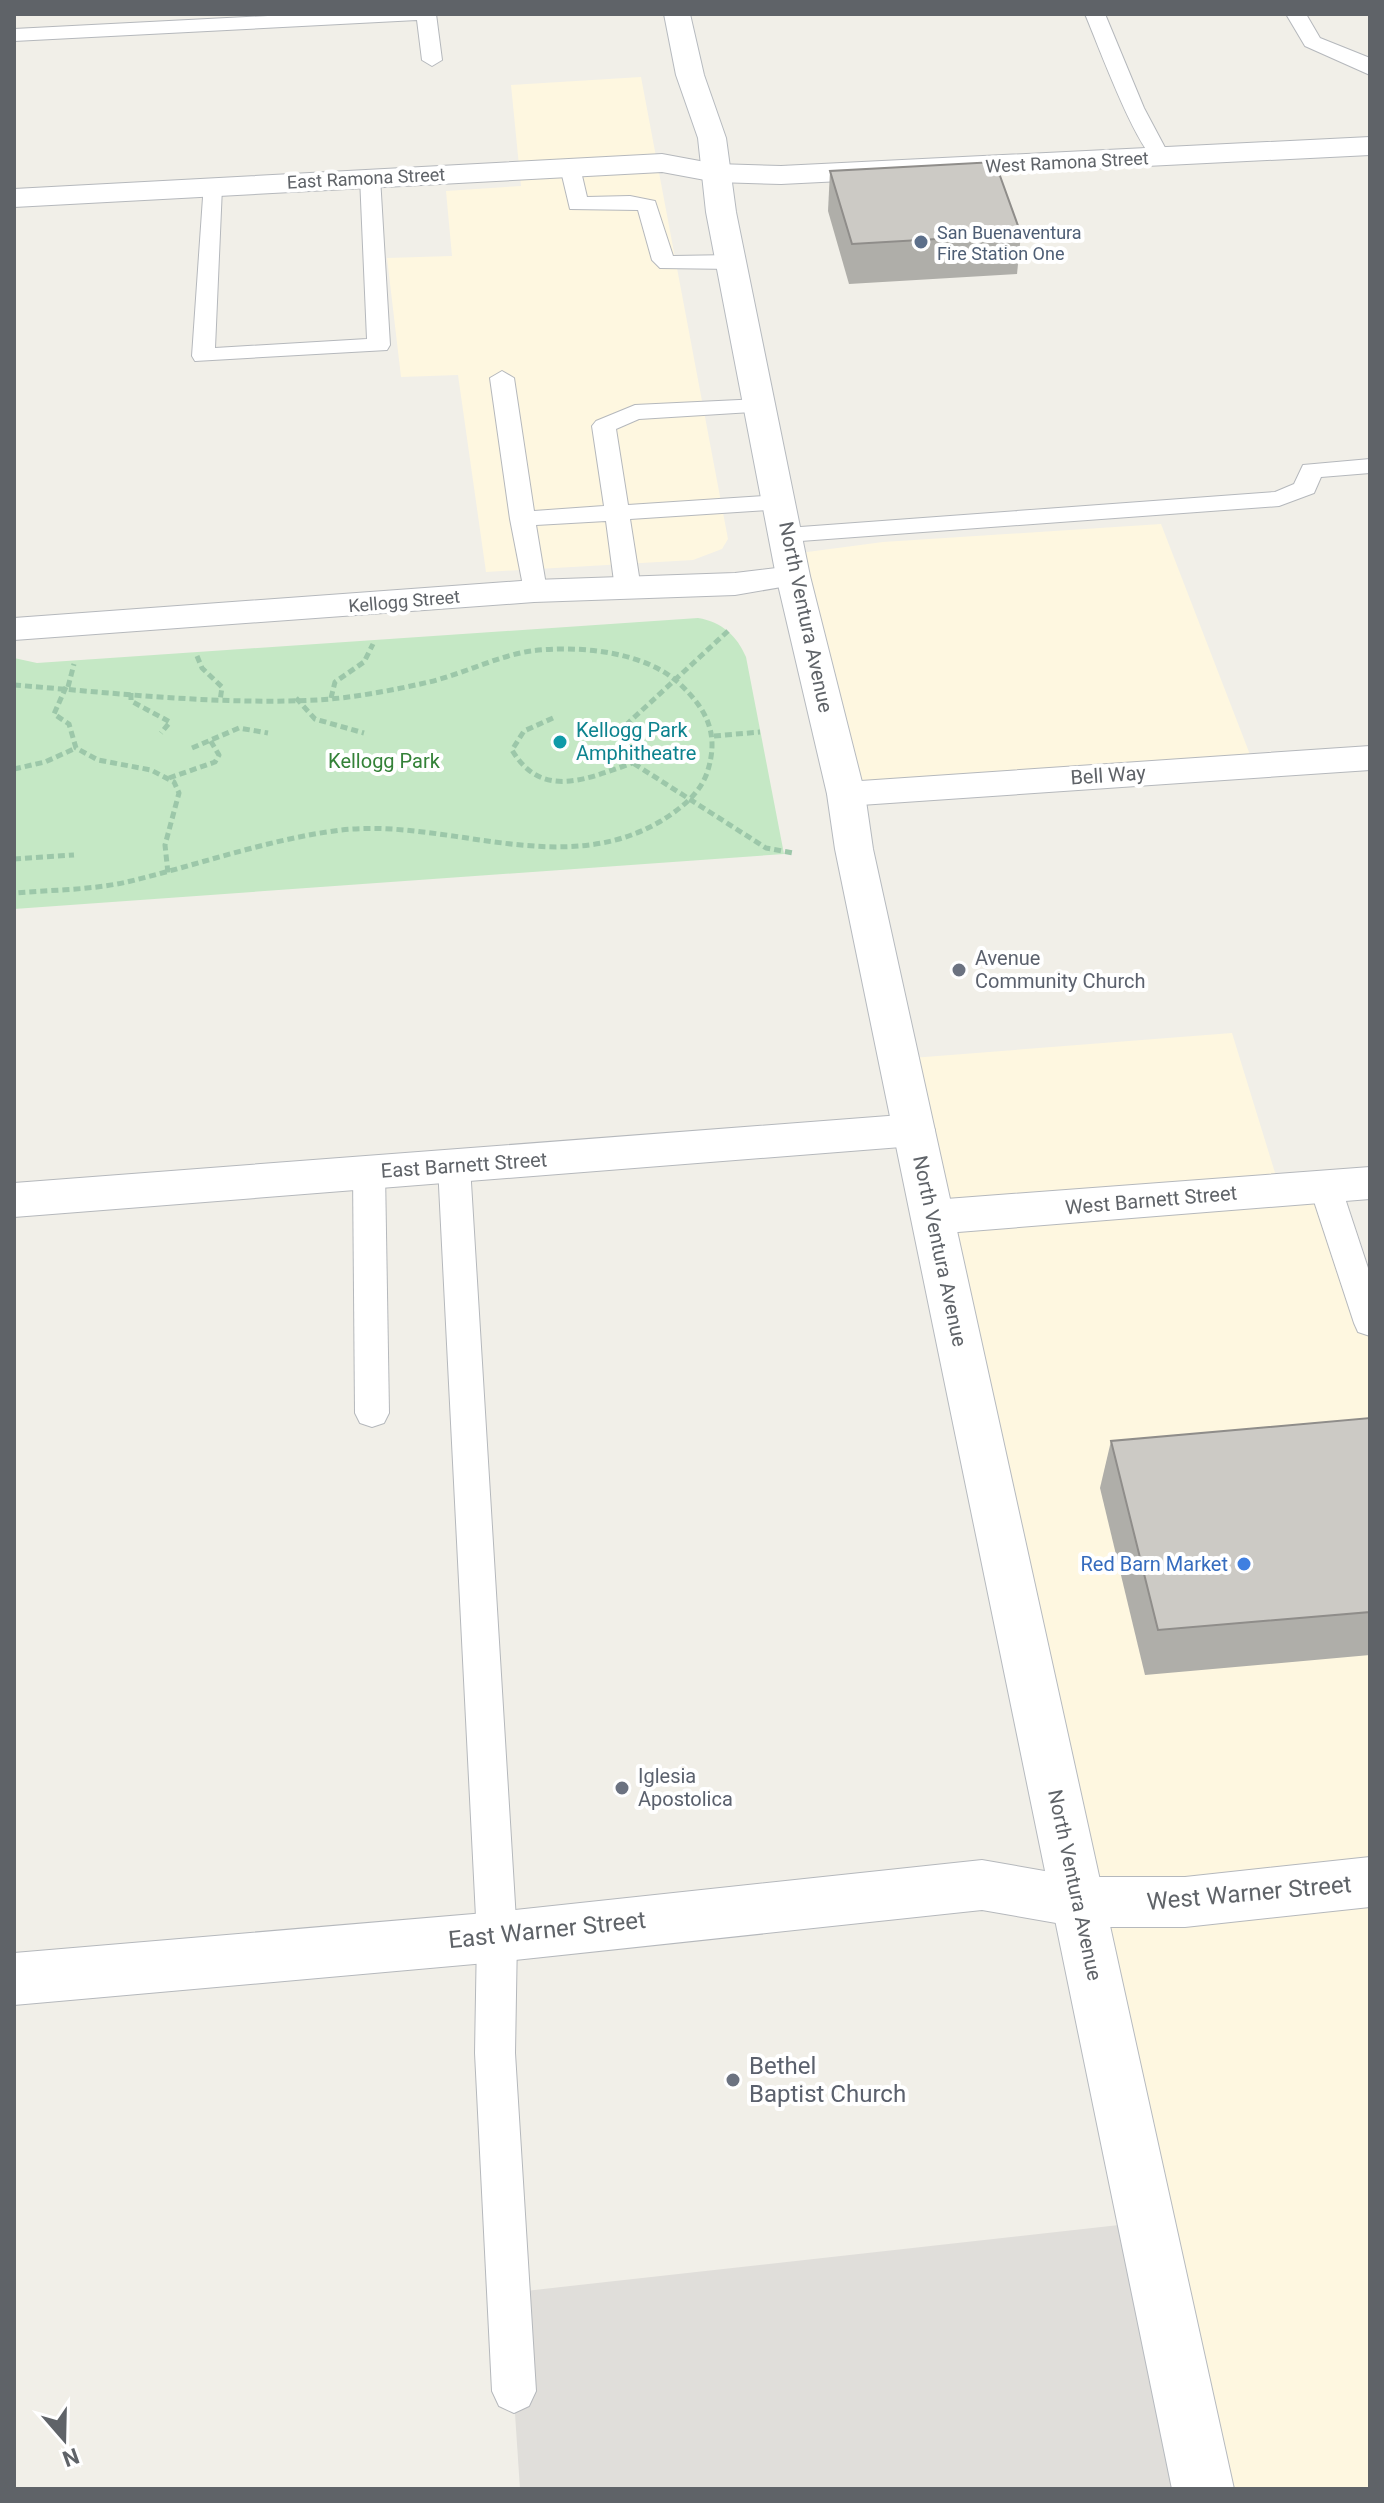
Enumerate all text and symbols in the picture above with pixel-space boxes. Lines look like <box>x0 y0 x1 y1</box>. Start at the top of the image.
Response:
street label: West Ramona Street <box>985 147 1149 177</box>
street label: East Ramona Street <box>286 163 446 193</box>
place label: San Buenaventura Fire Station One <box>937 222 1082 264</box>
marker: San Buenaventura Fire Station One <box>912 233 930 251</box>
street label: North Ventura Avenue <box>774 519 838 715</box>
street label: Kellogg Street <box>347 586 461 616</box>
place label: Kellogg Park Amphitheatre <box>576 718 696 765</box>
marker: Kellogg Park Amphitheatre <box>551 733 569 751</box>
park label: Kellogg Park <box>328 749 441 773</box>
street label: Bell Way <box>1070 760 1147 790</box>
place label: Avenue Community Church <box>975 946 1146 993</box>
marker: Avenue Community Church <box>950 961 968 979</box>
street label: East Barnett Street <box>380 1147 548 1183</box>
street label: North Ventura Avenue <box>908 1153 972 1349</box>
street label: West Barnett Street <box>1064 1181 1238 1219</box>
place label: Red Barn Market <box>1081 1552 1228 1576</box>
marker: Red Barn Market <box>1235 1555 1253 1573</box>
place label: Iglesia Apostolica <box>638 1764 733 1811</box>
marker: Iglesia Apostolica <box>613 1779 631 1797</box>
street label: North Ventura Avenue <box>1043 1787 1107 1983</box>
street label: West Warner Street <box>1146 1870 1353 1916</box>
street label: East Warner Street <box>447 1906 647 1954</box>
place label: Bethel Baptist Church <box>749 2052 906 2108</box>
marker: Bethel Baptist Church <box>724 2071 742 2089</box>
north arrow <box>24 2399 104 2479</box>
text: N <box>59 2443 82 2472</box>

